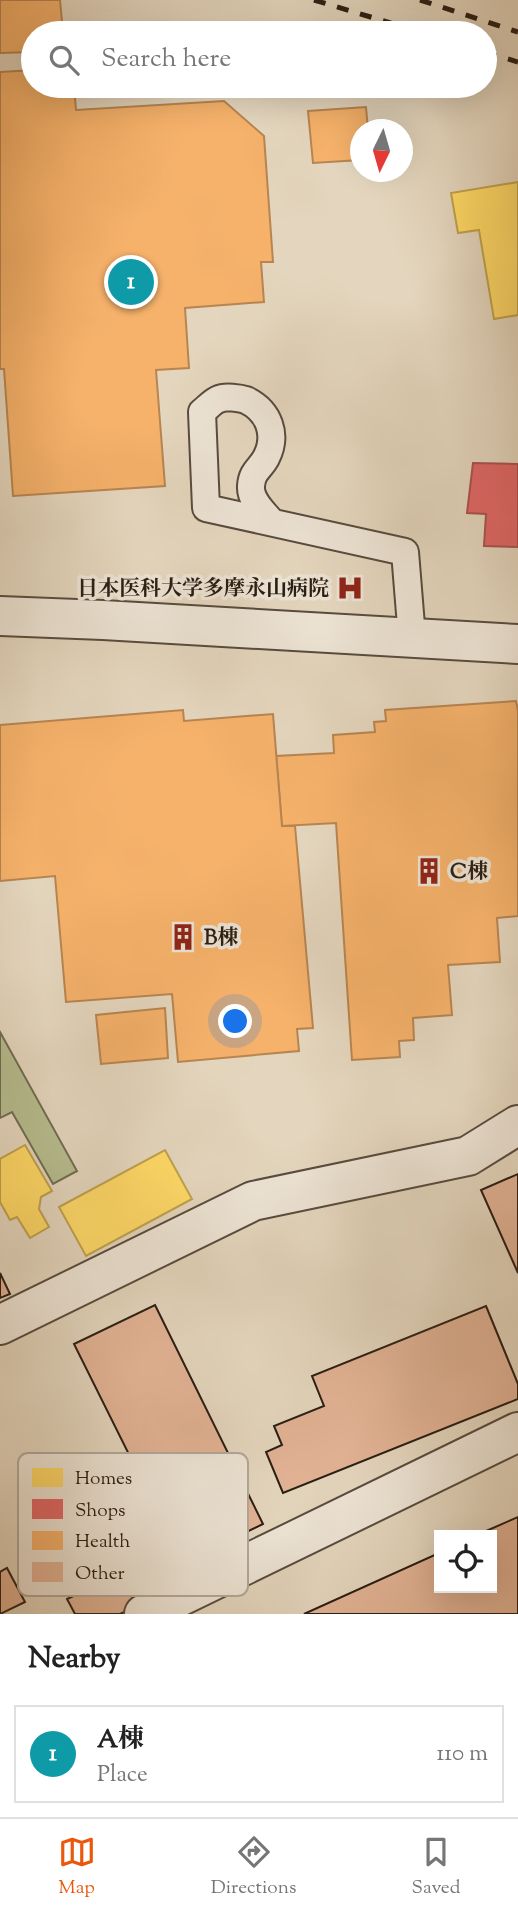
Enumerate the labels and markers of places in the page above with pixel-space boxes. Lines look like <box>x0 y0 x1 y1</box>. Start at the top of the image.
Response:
pin: 1 <box>108 256 154 308</box>
hospital icon: 日本医科大学多摩永山病院 <box>335 573 365 603</box>
place label: 日本医科大学多摩永山病院 <box>77 575 329 605</box>
building icon: C棟 <box>414 856 444 886</box>
place label: C棟 <box>450 858 488 888</box>
building icon: B棟 <box>168 922 198 952</box>
place label: B棟 <box>204 924 238 954</box>

